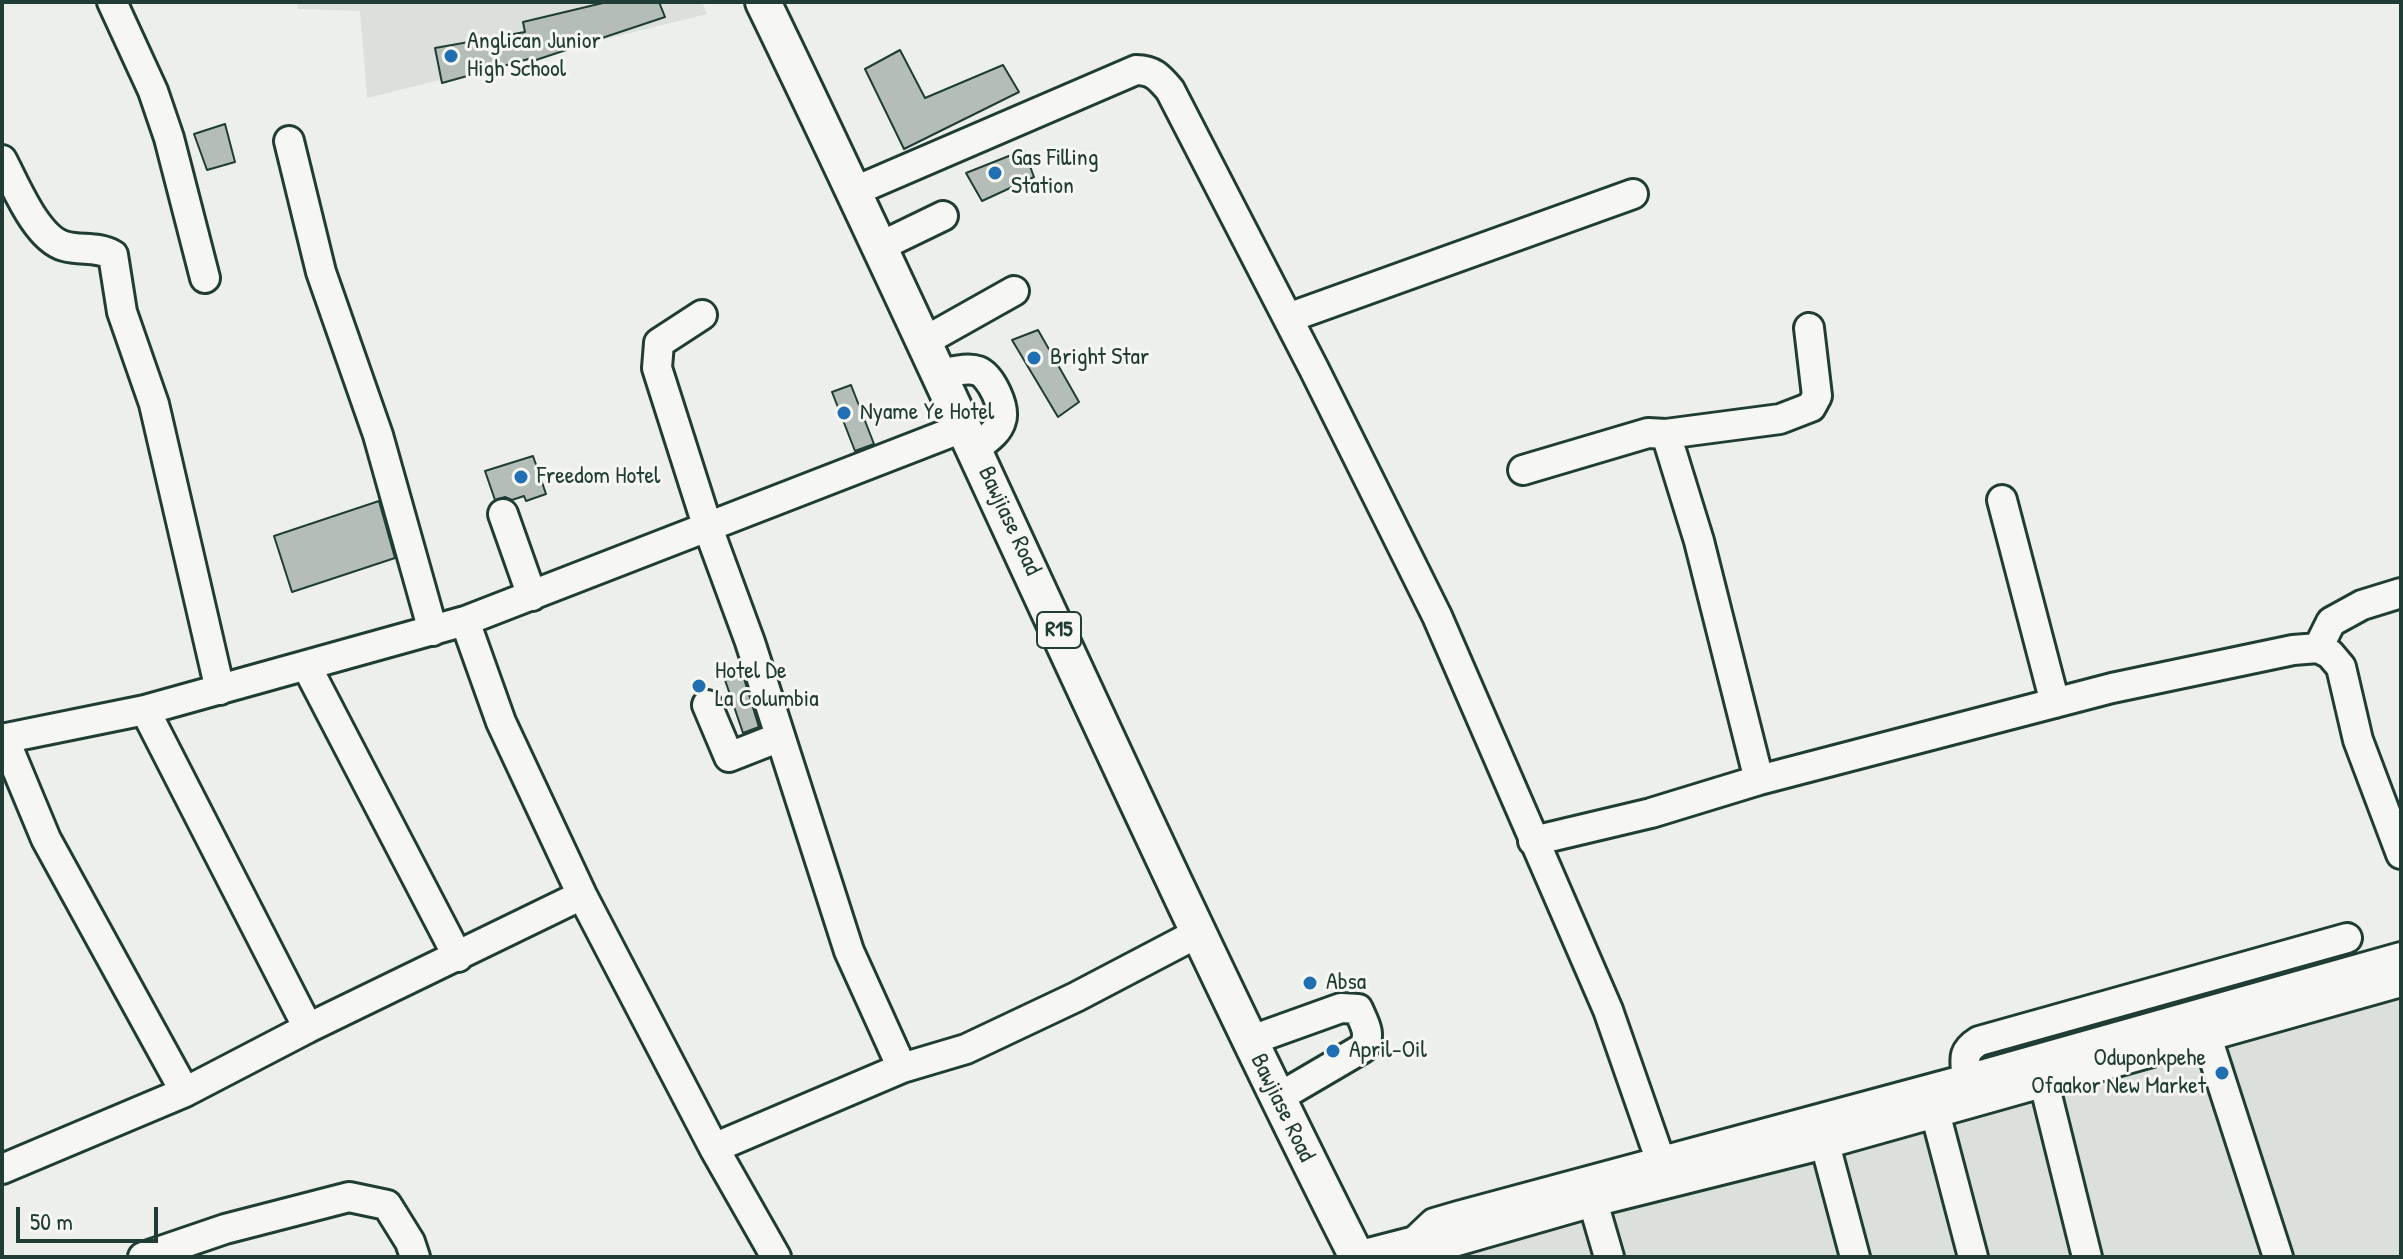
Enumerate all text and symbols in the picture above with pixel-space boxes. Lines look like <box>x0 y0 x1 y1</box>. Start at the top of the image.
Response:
place label: Anglican Junior High School <box>467 28 601 84</box>
marker: Anglican Junior High School <box>442 47 460 65</box>
place label: Gas Filling Station <box>1011 145 1098 201</box>
marker: Gas Filling Station <box>986 164 1004 182</box>
place label: Bright Star <box>1050 344 1149 372</box>
marker: Bright Star <box>1025 349 1043 367</box>
place label: Nyame Ye Hotel <box>860 399 994 427</box>
marker: Nyame Ye Hotel <box>835 404 853 422</box>
street label: Bawjiase Road <box>971 462 1047 580</box>
place label: Freedom Hotel <box>537 463 660 491</box>
marker: Freedom Hotel <box>512 468 530 486</box>
road number: R15 <box>1037 612 1081 648</box>
place label: Hotel De La Columbia <box>715 658 819 714</box>
marker: Hotel De La Columbia <box>690 677 708 695</box>
place label: Absa <box>1326 969 1366 997</box>
marker: Absa <box>1301 974 1319 992</box>
place label: April-Oil <box>1349 1037 1427 1065</box>
marker: April-Oil <box>1324 1042 1342 1060</box>
place label: Oduponkpehe Ofaakor New Market <box>2031 1045 2206 1101</box>
street label: Bawjiase Road <box>1243 1049 1321 1167</box>
marker: Oduponkpehe Ofaakor New Market <box>2213 1064 2231 1082</box>
scale bar <box>20 1191 162 1241</box>
text: 50 m <box>30 1205 73 1237</box>

